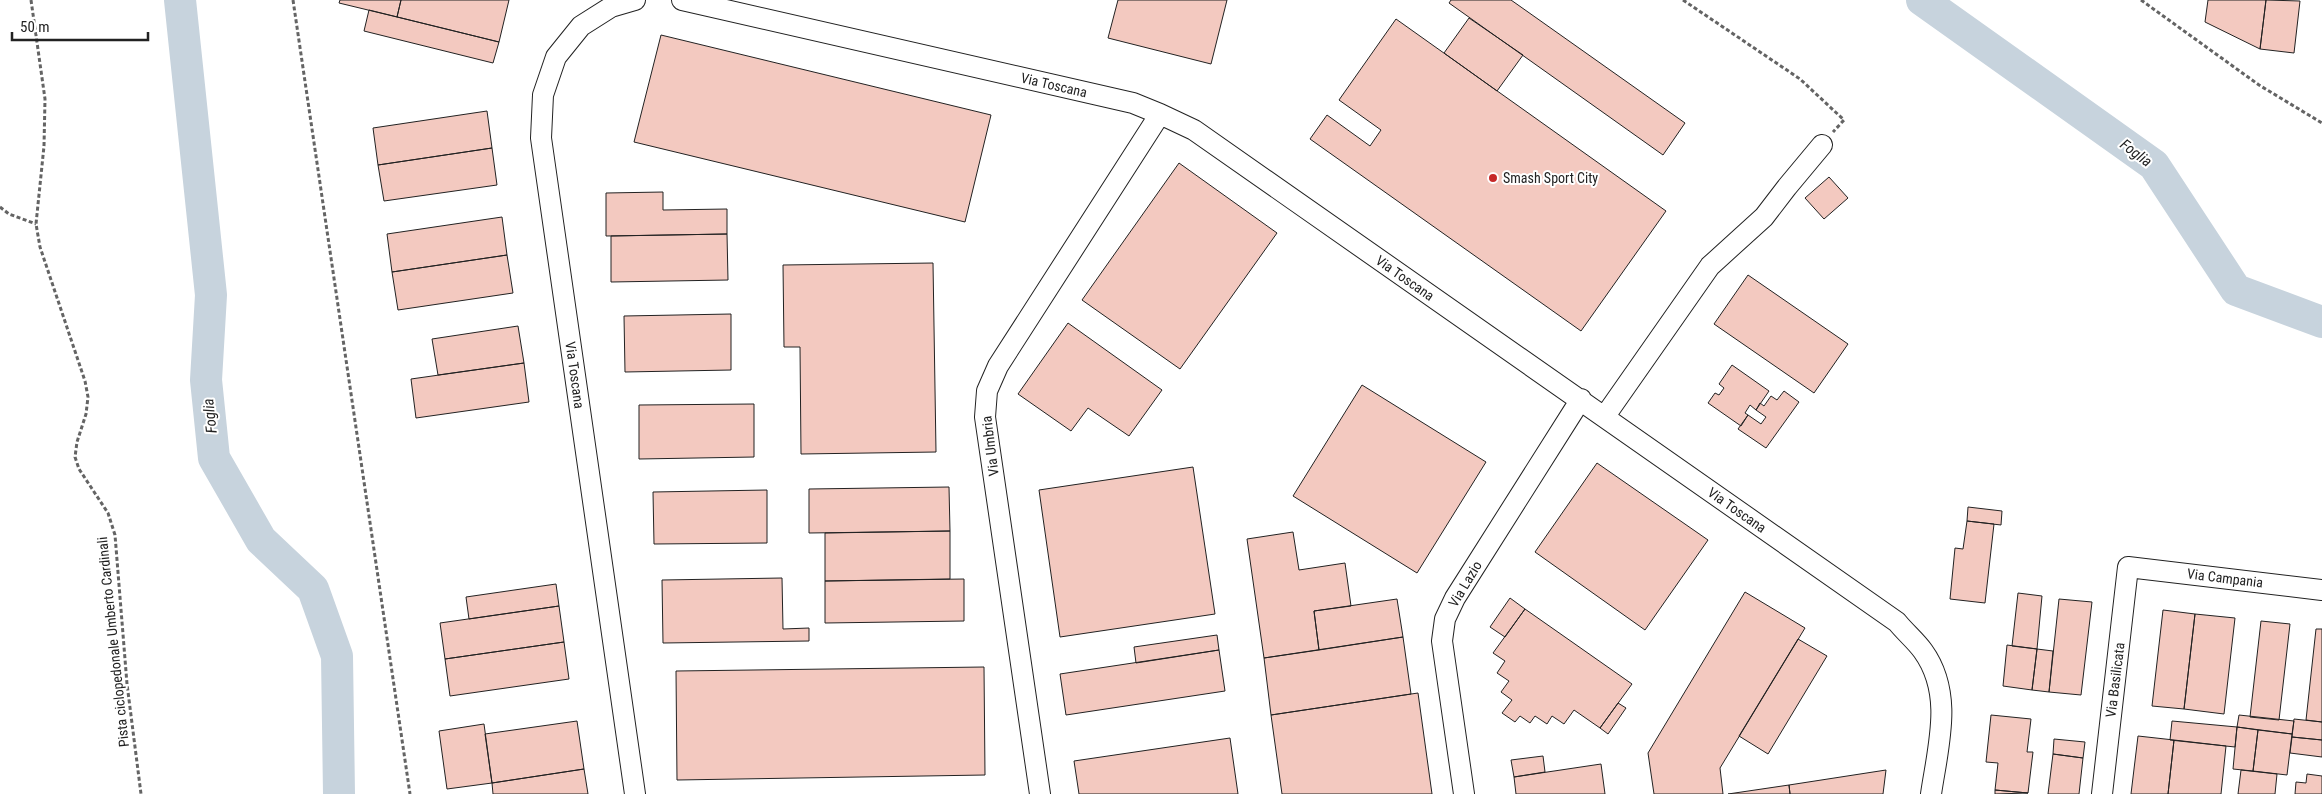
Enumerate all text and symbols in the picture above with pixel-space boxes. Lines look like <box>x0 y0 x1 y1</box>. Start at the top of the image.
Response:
scale bar <box>12 10 149 42</box>
text: 50 m <box>20 18 50 36</box>
street label: Via Toscana <box>1019 70 1089 100</box>
water label: Foglia <box>2117 135 2155 171</box>
place label: Smash Sport City <box>1503 170 1598 186</box>
marker: Smash Sport City <box>1487 172 1499 184</box>
street label: Via Toscana <box>1373 252 1437 304</box>
street label: Via Toscana <box>562 341 588 409</box>
water label: Foglia <box>199 398 221 434</box>
street label: Via Umbria <box>978 415 1002 477</box>
street label: Via Toscana <box>1705 484 1769 536</box>
street label: Pista ciclopedonale Umberto Cardinali <box>94 536 132 748</box>
street label: Via Lazio <box>1445 558 1485 610</box>
street label: Via Campania <box>2186 565 2264 591</box>
street label: Via Basilicata <box>2102 642 2128 718</box>

